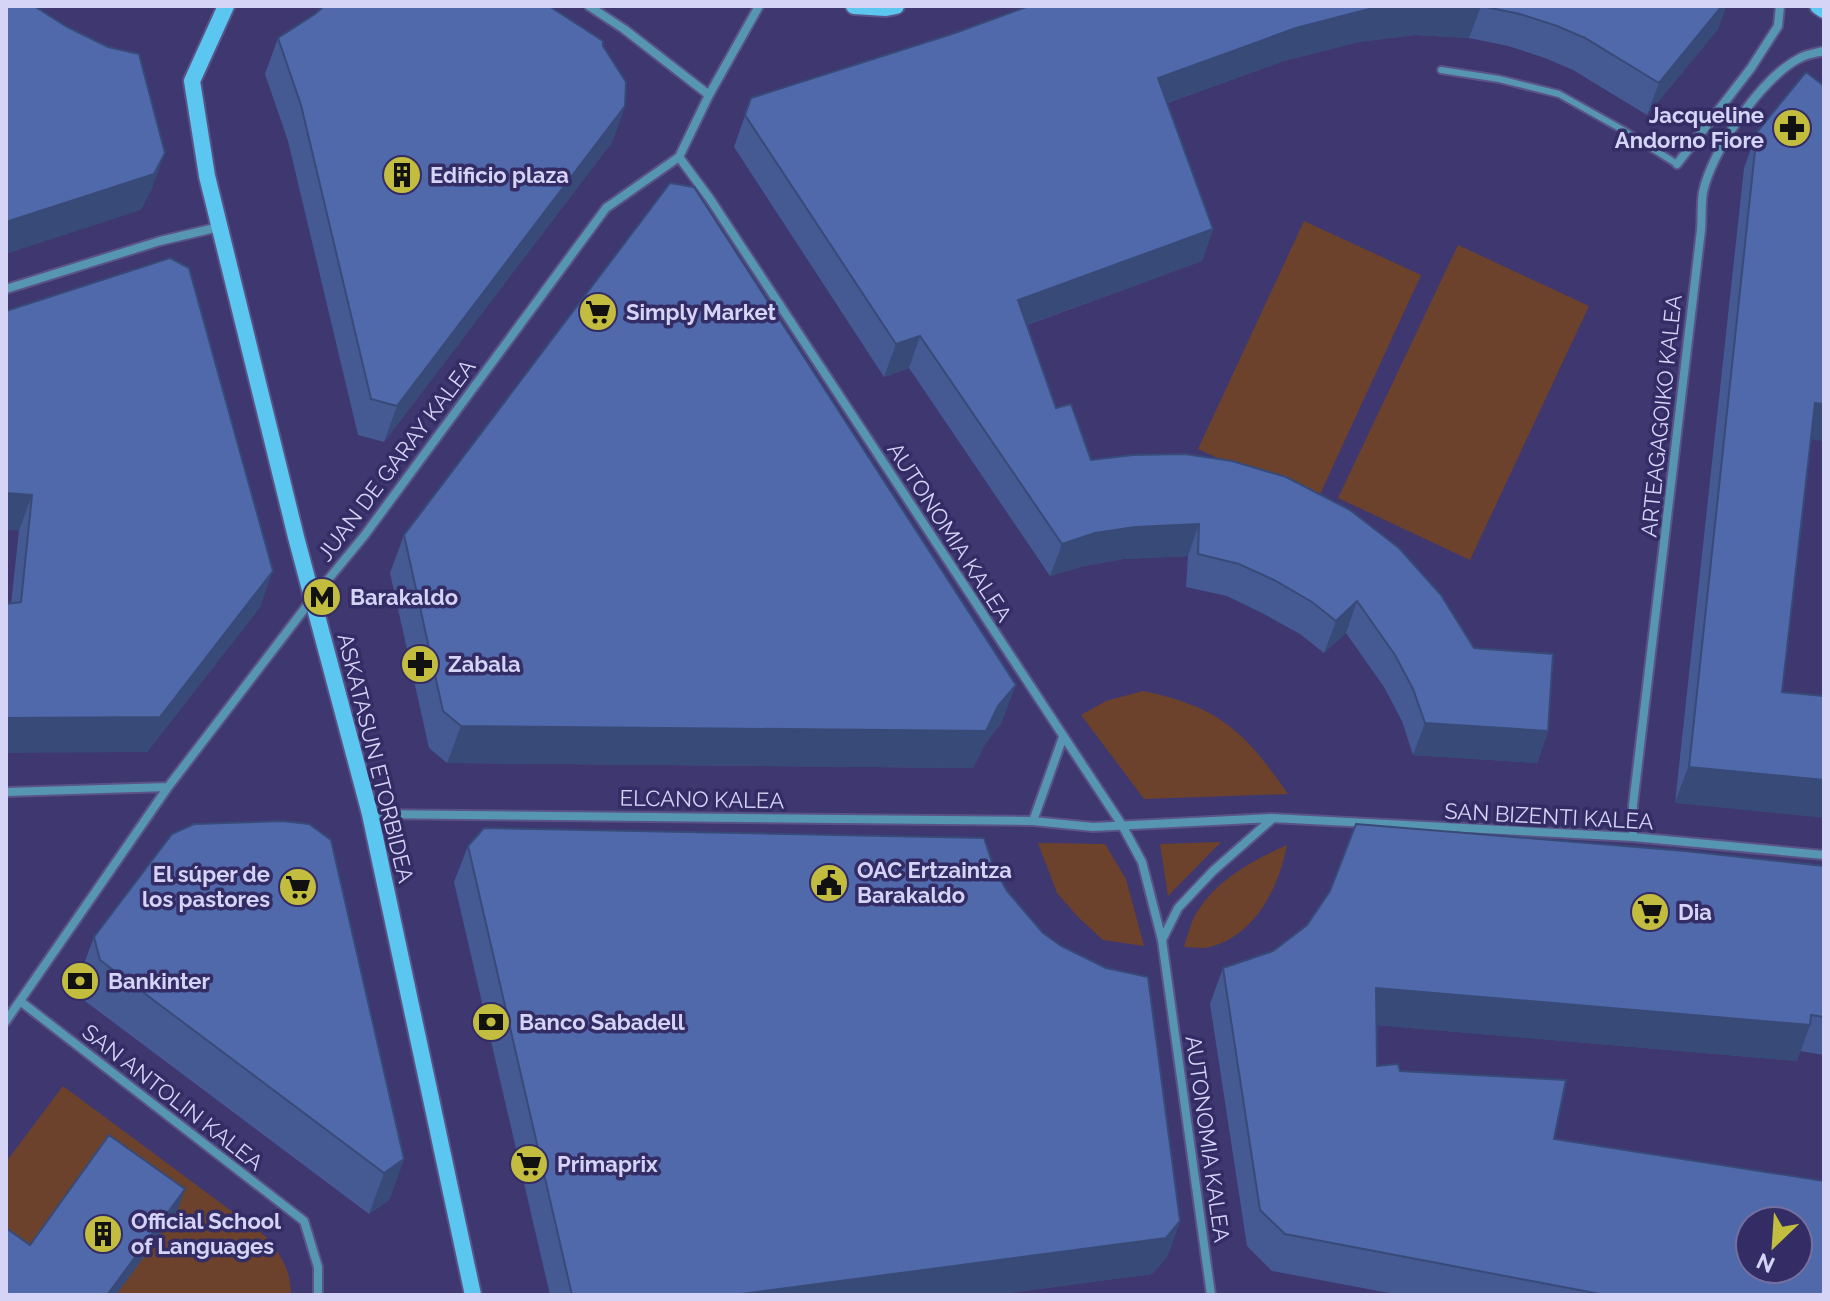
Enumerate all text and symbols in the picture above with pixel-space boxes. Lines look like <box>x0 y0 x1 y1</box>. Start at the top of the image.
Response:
place label: Jacqueline Andorno Fiore <box>1615 102 1764 153</box>
pharmacy icon: Jacqueline Andorno Fiore <box>1771 107 1813 149</box>
building icon: Edificio plaza <box>381 154 423 196</box>
place label: Edificio plaza <box>430 162 569 188</box>
supermarket icon: Simply Market <box>577 291 619 333</box>
street label: ARTEAGAGOIKO KALEA <box>1635 293 1687 538</box>
place label: Simply Market <box>626 299 777 325</box>
street label: JUAN DE GARAY KALEA <box>312 354 480 566</box>
street label: AUTONOMIA KALEA <box>882 438 1018 627</box>
metro station icon: Barakaldo <box>301 576 343 618</box>
place label: Barakaldo <box>350 584 458 610</box>
street label: ASKATASUN ETORBIDEA <box>332 631 420 885</box>
pharmacy icon: Zabala <box>399 643 441 685</box>
place label: Zabala <box>448 651 521 677</box>
street label: ELCANO KALEA <box>619 785 785 813</box>
street label: SAN BIZENTI KALEA <box>1444 798 1654 834</box>
place label: OAC Ertzaintza Barakaldo <box>857 857 1012 908</box>
place label: El súper de los pastores <box>142 861 270 912</box>
public building icon: OAC Ertzaintza Barakaldo <box>808 862 850 904</box>
supermarket icon: El súper de los pastores <box>277 866 319 908</box>
supermarket icon: Dia <box>1629 891 1671 933</box>
place label: Dia <box>1678 899 1712 925</box>
bank icon: Bankinter <box>59 960 101 1002</box>
place label: Bankinter <box>108 968 210 994</box>
bank icon: Banco Sabadell <box>470 1001 512 1043</box>
place label: Banco Sabadell <box>519 1009 686 1035</box>
street label: SAN ANTOLIN KALEA <box>77 1018 269 1176</box>
street label: AUTONOMIA KALEA <box>1181 1034 1235 1244</box>
supermarket icon: Primaprix <box>508 1143 550 1185</box>
place label: Primaprix <box>557 1151 658 1177</box>
north arrow <box>1734 1205 1814 1285</box>
place label: Official School of Languages <box>131 1208 282 1259</box>
building icon: Official School of Languages <box>82 1213 124 1255</box>
text: N <box>1752 1248 1779 1278</box>

